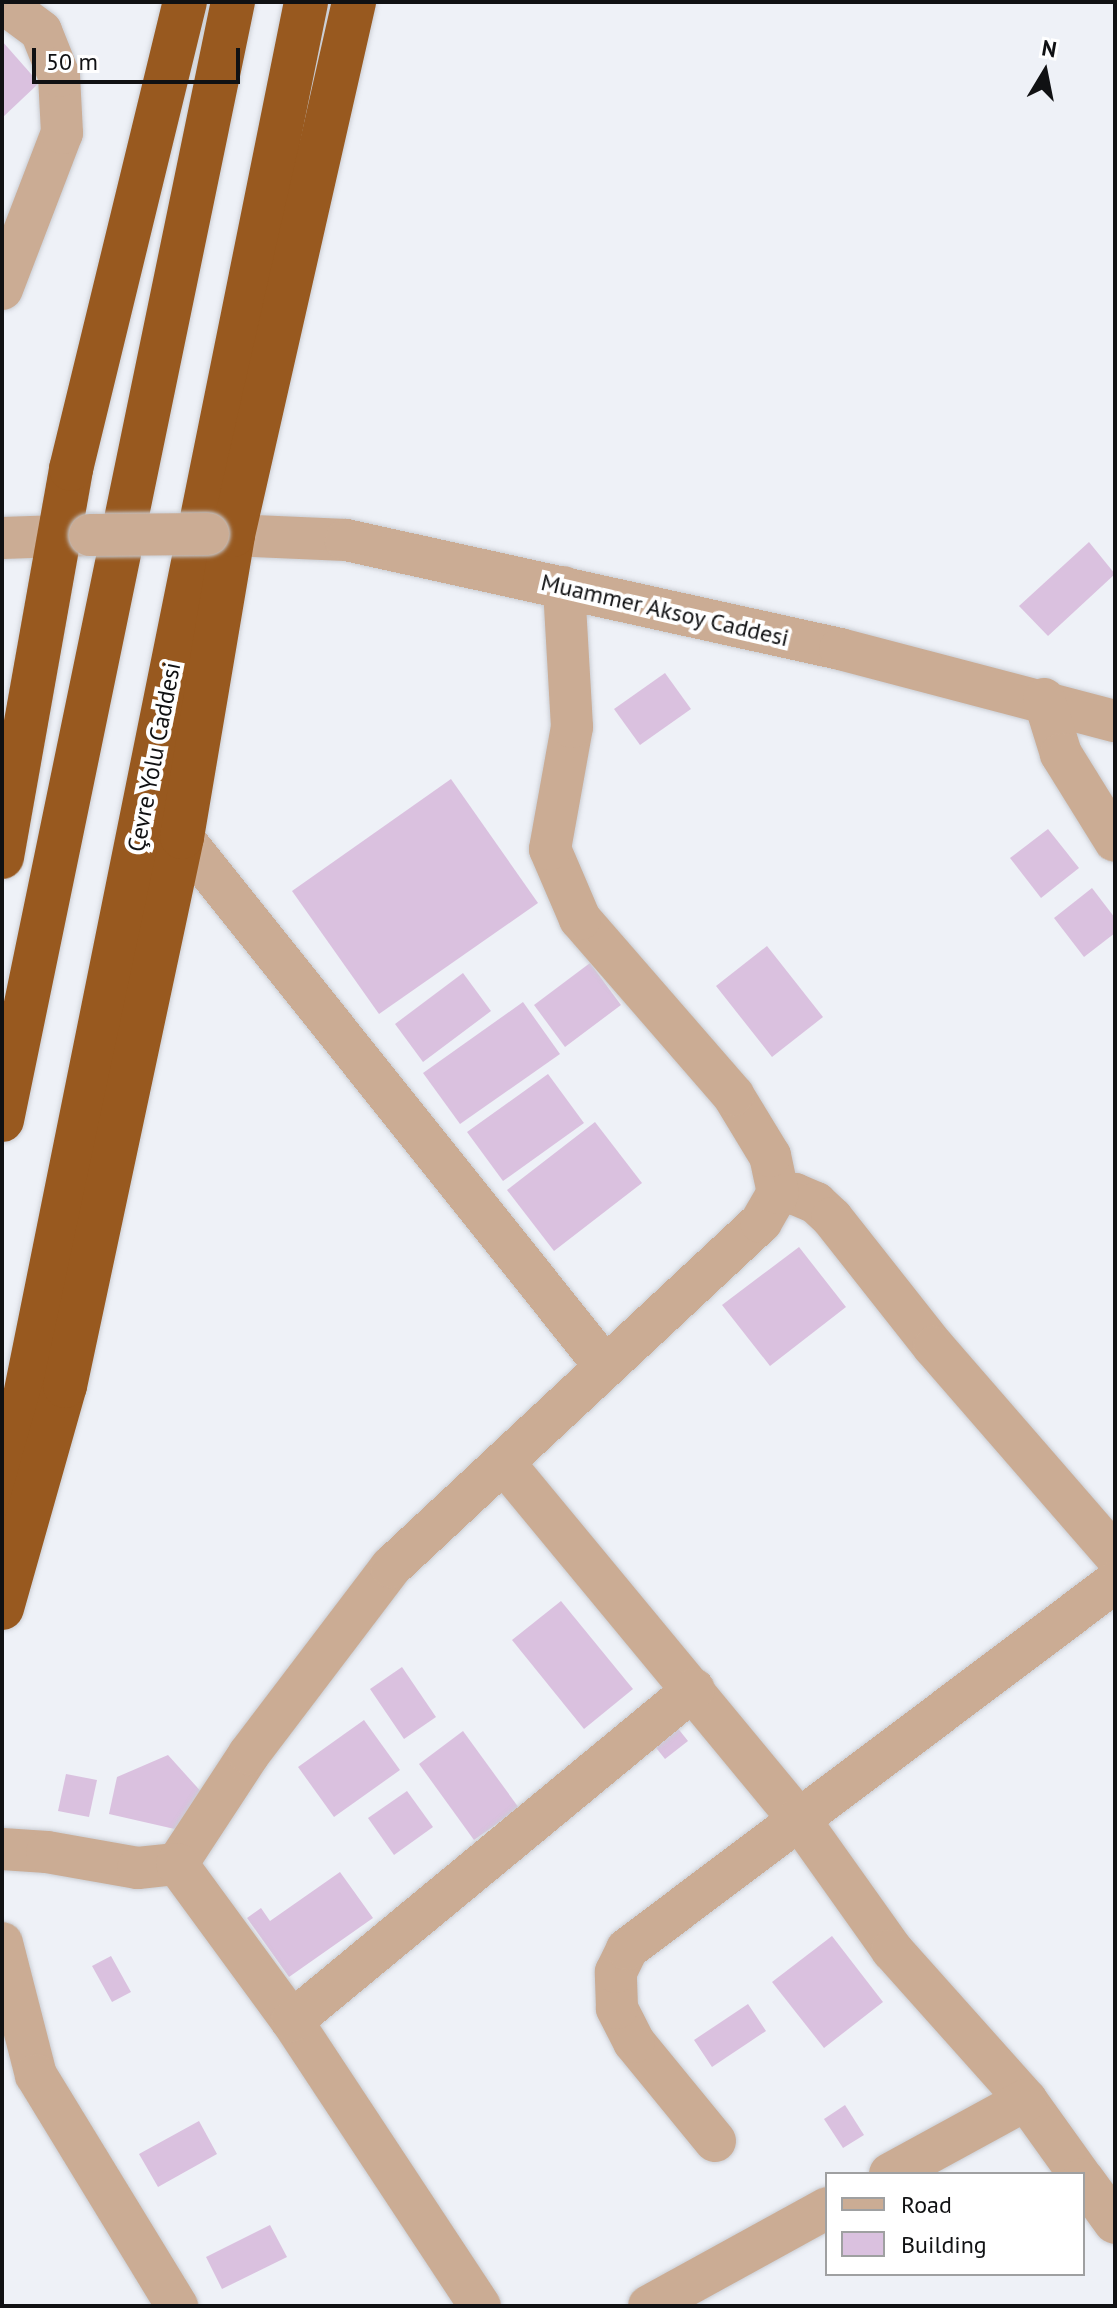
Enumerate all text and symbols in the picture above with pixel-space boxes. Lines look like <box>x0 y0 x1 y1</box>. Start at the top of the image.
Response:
scale bar <box>36 32 244 82</box>
north arrow <box>1005 32 1085 112</box>
text: N <box>1040 33 1059 63</box>
text: 50 m <box>46 46 98 77</box>
street label: Muammer Aksoy Caddesi <box>537 567 793 653</box>
street label: Çevre Yolu Caddesi <box>121 659 187 855</box>
legend <box>825 2172 1085 2276</box>
text: Road <box>901 2189 952 2220</box>
text: Building <box>901 2229 987 2260</box>

